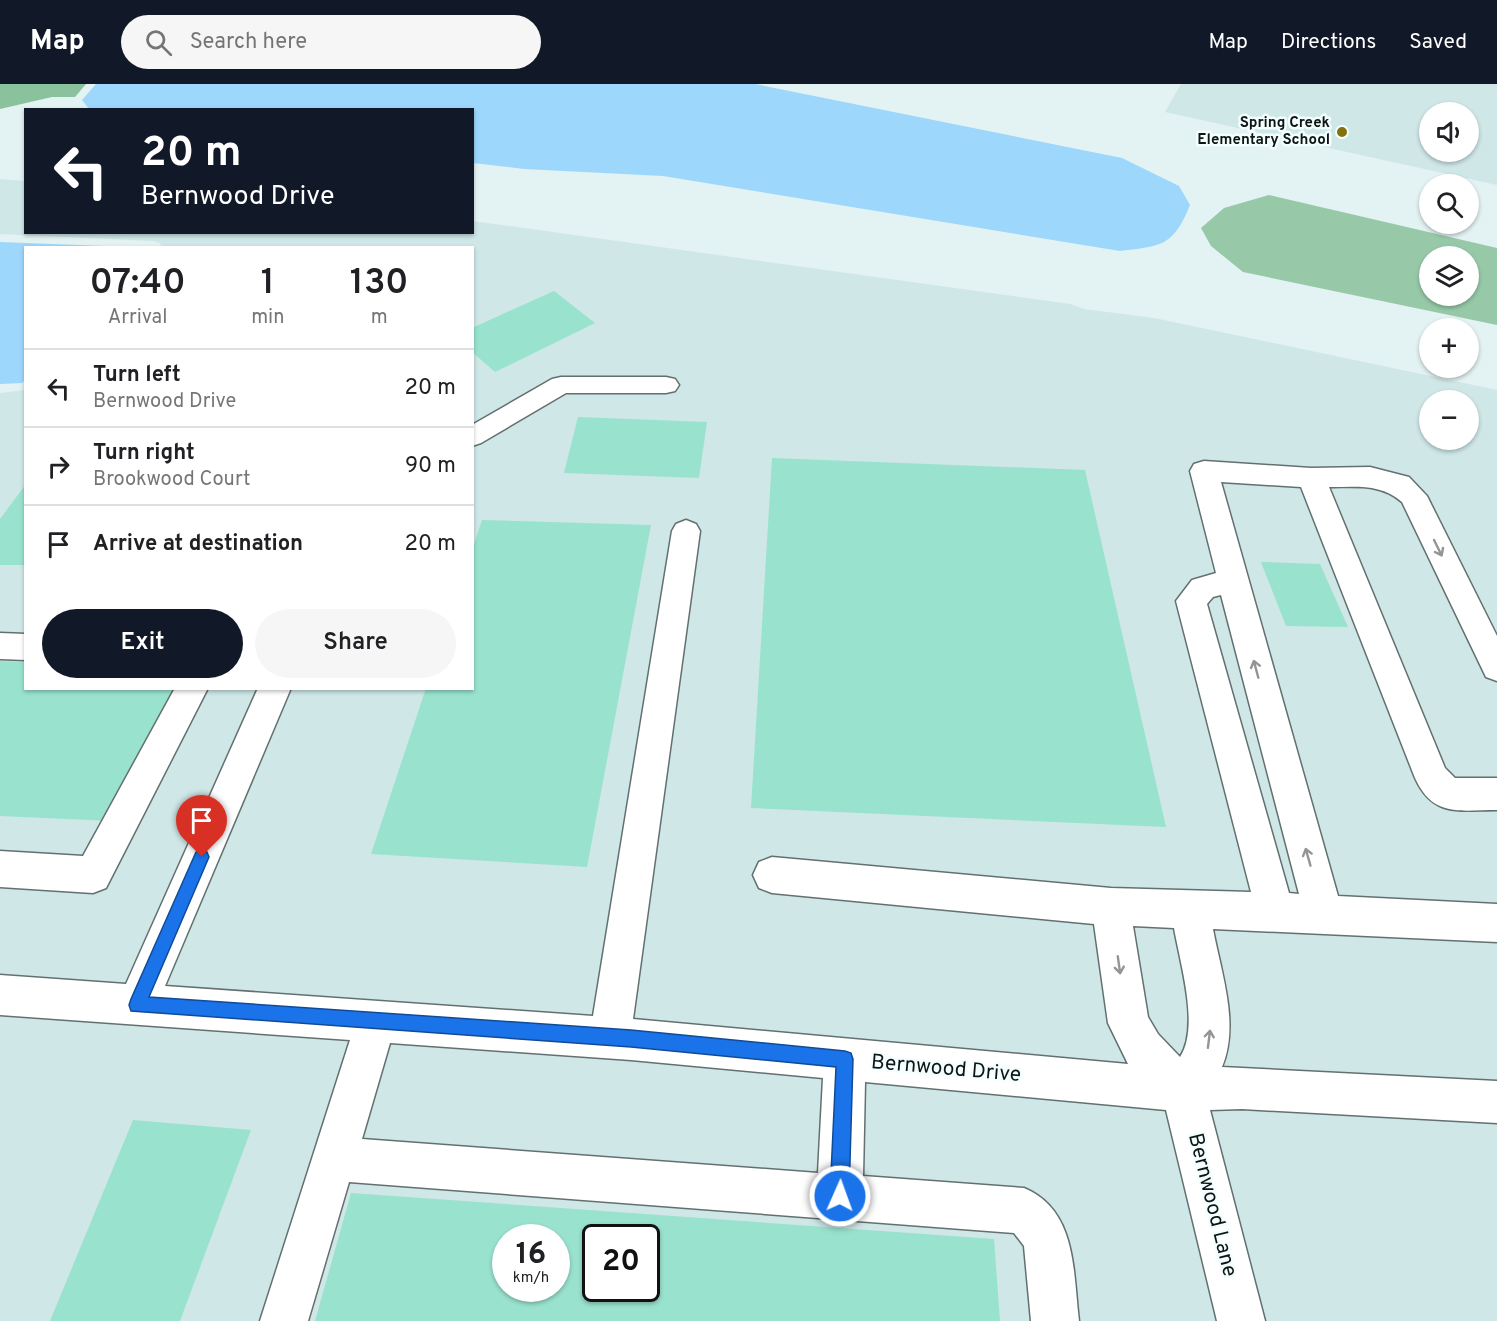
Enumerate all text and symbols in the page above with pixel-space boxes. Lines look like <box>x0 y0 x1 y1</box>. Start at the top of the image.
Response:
search box <box>121 15 541 69</box>
text: Map <box>30 24 85 60</box>
icon: search <box>142 26 175 59</box>
text: Search here <box>190 29 307 56</box>
text: Map <box>1208 29 1248 56</box>
text: Directions <box>1281 29 1376 56</box>
text: Saved <box>1409 29 1467 56</box>
map controls <box>1419 102 1479 450</box>
button: sound <box>1419 102 1479 162</box>
place label: Spring Creek Elementary School <box>1197 114 1330 150</box>
marker: Spring Creek Elementary School <box>1335 125 1349 139</box>
text: 20 m <box>141 128 242 181</box>
icon: left <box>42 132 120 210</box>
button: search <box>1419 174 1479 234</box>
text: Bernwood Drive <box>141 180 335 214</box>
button: layers <box>1419 246 1479 306</box>
text: 07:40 <box>89 261 186 307</box>
text: 1 <box>261 261 275 307</box>
text: 130 <box>350 261 409 307</box>
text: Arrival <box>108 305 167 331</box>
text: min <box>251 305 284 331</box>
text: m <box>371 305 388 331</box>
button: + <box>1419 318 1479 378</box>
text: Turn left <box>93 362 181 389</box>
icon: left <box>42 372 75 405</box>
text: 20 m <box>405 375 456 402</box>
text: Bernwood Drive <box>93 389 236 415</box>
button: − <box>1419 390 1479 450</box>
text: Turn right <box>93 440 195 467</box>
icon: right <box>42 450 75 483</box>
text: 90 m <box>405 453 456 480</box>
text: Brookwood Court <box>93 467 251 493</box>
icon: arrive <box>42 528 75 561</box>
text: Arrive at destination <box>93 531 303 558</box>
text: 20 m <box>405 531 456 558</box>
one-way arrow <box>1433 539 1445 557</box>
button: Exit <box>42 609 243 678</box>
button: Share <box>255 609 456 678</box>
one-way arrow <box>1250 660 1261 679</box>
pin <box>176 795 227 857</box>
icon: arrive <box>185 804 218 837</box>
one-way arrow <box>1302 848 1313 867</box>
one-way arrow <box>1114 955 1125 974</box>
one-way arrow <box>1204 1030 1215 1050</box>
street label: Bernwood Drive <box>870 1049 1022 1089</box>
street label: Bernwood Lane <box>1181 1130 1243 1280</box>
position arrow <box>808 1164 872 1228</box>
speed limit sign: 20 <box>582 1224 660 1302</box>
text: 16 <box>516 1237 546 1274</box>
text: km/h <box>513 1269 549 1288</box>

